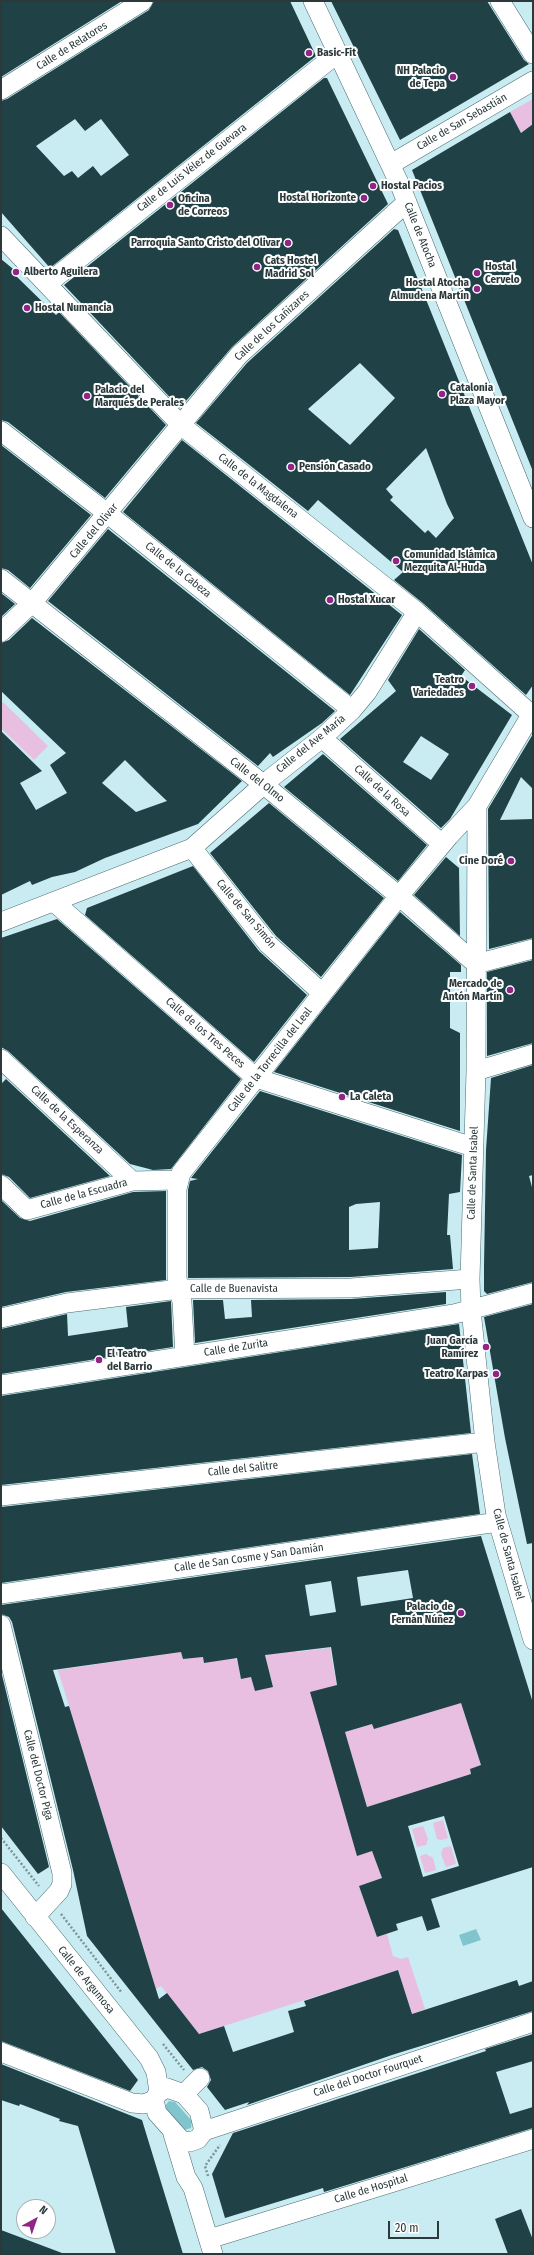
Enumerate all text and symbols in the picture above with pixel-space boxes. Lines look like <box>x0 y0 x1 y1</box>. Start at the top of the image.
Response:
street label: Calle de Relatores <box>34 19 110 73</box>
place label: Basic-Fit <box>317 46 356 60</box>
marker: Basic-Fit <box>304 48 314 58</box>
place label: NH Palacio de Tepa <box>397 64 445 90</box>
marker: NH Palacio de Tepa <box>448 72 458 82</box>
street label: Calle de San Sebastián <box>415 91 509 153</box>
street label: Calle de Luis Vélez de Guevara <box>135 121 249 215</box>
place label: Hostal Pacios <box>381 179 442 193</box>
marker: Hostal Pacios <box>368 181 378 191</box>
place label: Hostal Horizonte <box>280 191 356 205</box>
place label: Oficina de Correos <box>178 192 227 218</box>
marker: Hostal Horizonte <box>359 193 369 203</box>
marker: Oficina de Correos <box>165 200 175 210</box>
street label: Calle de Atocha <box>401 200 439 270</box>
place label: Parroquia Santo Cristo del Olivar <box>131 236 280 250</box>
marker: Parroquia Santo Cristo del Olivar <box>283 238 293 248</box>
place label: Cats Hostel Madrid Sol <box>265 254 317 280</box>
place label: Hostal Cervelo <box>485 260 520 286</box>
marker: Cats Hostel Madrid Sol <box>252 262 262 272</box>
place label: Alberto Aguilera <box>24 265 98 279</box>
marker: Alberto Aguilera <box>11 267 21 277</box>
marker: Hostal Cervelo <box>472 268 482 278</box>
place label: Hostal Atocha Almudena Martín <box>391 276 469 302</box>
marker: Hostal Atocha Almudena Martín <box>472 284 482 294</box>
street label: Calle de los Cañizares <box>232 288 312 364</box>
place label: Hostal Numancia <box>35 301 112 315</box>
marker: Hostal Numancia <box>22 303 32 313</box>
place label: Catalonia Plaza Mayor <box>450 381 505 407</box>
place label: Palacio del Marqués de Perales <box>95 383 184 409</box>
marker: Catalonia Plaza Mayor <box>437 389 447 399</box>
marker: Palacio del Marqués de Perales <box>82 391 92 401</box>
street label: Calle de la Magdalena <box>215 451 301 521</box>
place label: Pensión Casado <box>299 460 371 474</box>
marker: Pensión Casado <box>286 462 296 472</box>
street label: Calle del Olivar <box>67 501 121 561</box>
street label: Calle de la Cabeza <box>142 539 214 601</box>
place label: Comunidad Islámica Mezquita Al-Huda <box>404 548 495 574</box>
marker: Comunidad Islámica Mezquita Al-Huda <box>391 556 401 566</box>
place label: Hostal Xucar <box>338 593 395 607</box>
marker: Hostal Xucar <box>325 595 335 605</box>
place label: Teatro Variedades <box>413 673 464 699</box>
marker: Teatro Variedades <box>467 681 477 691</box>
street label: Calle del Ave María <box>274 712 348 776</box>
street label: Calle del Olmo <box>227 755 287 805</box>
street label: Calle de la Rosa <box>351 762 413 820</box>
place label: Cine Doré <box>459 854 503 868</box>
marker: Cine Doré <box>506 856 516 866</box>
street label: Calle de San Simón <box>213 877 279 951</box>
place label: Mercado de Antón Martín <box>443 977 502 1003</box>
marker: Mercado de Antón Martín <box>505 985 515 995</box>
street label: Calle de los Tres Peces <box>163 995 247 1071</box>
street label: Calle de la Torrecilla del Leal <box>225 1005 315 1115</box>
street label: Calle de la Esperanza <box>28 1083 106 1157</box>
place label: La Caleta <box>350 1090 392 1104</box>
marker: La Caleta <box>337 1092 347 1102</box>
street label: Calle de Santa Isabel <box>465 1126 481 1220</box>
street label: Calle de la Escuadra <box>39 1176 129 1212</box>
street label: Calle de Buenavista <box>190 1282 278 1296</box>
place label: Juan García Ramírez <box>427 1334 478 1360</box>
street label: Calle de Zurita <box>203 1336 269 1360</box>
marker: Juan García Ramírez <box>481 1342 491 1352</box>
place label: El Teatro del Barrio <box>107 1347 152 1373</box>
marker: El Teatro del Barrio <box>94 1355 104 1365</box>
place label: Teatro Karpas <box>425 1367 488 1381</box>
marker: Teatro Karpas <box>491 1369 501 1379</box>
street label: Calle del Salitre <box>207 1459 279 1479</box>
street label: Calle de Santa Isabel <box>490 1507 526 1601</box>
street label: Calle de San Cosme y San Damián <box>173 1541 325 1575</box>
place label: Palacio de Fernán Núñez <box>392 1600 453 1626</box>
marker: Palacio de Fernán Núñez <box>456 1608 466 1618</box>
street label: Calle del Doctor Piga <box>20 1728 56 1822</box>
street label: Calle de Argumosa <box>55 1944 117 2016</box>
street label: Calle del Doctor Fourquet <box>312 2052 424 2100</box>
street label: Calle de Hospital <box>333 2172 409 2206</box>
north arrow <box>16 2199 56 2239</box>
text: N <box>37 2203 50 2217</box>
scale bar <box>390 2213 441 2239</box>
text: 20 m <box>395 2221 419 2235</box>

